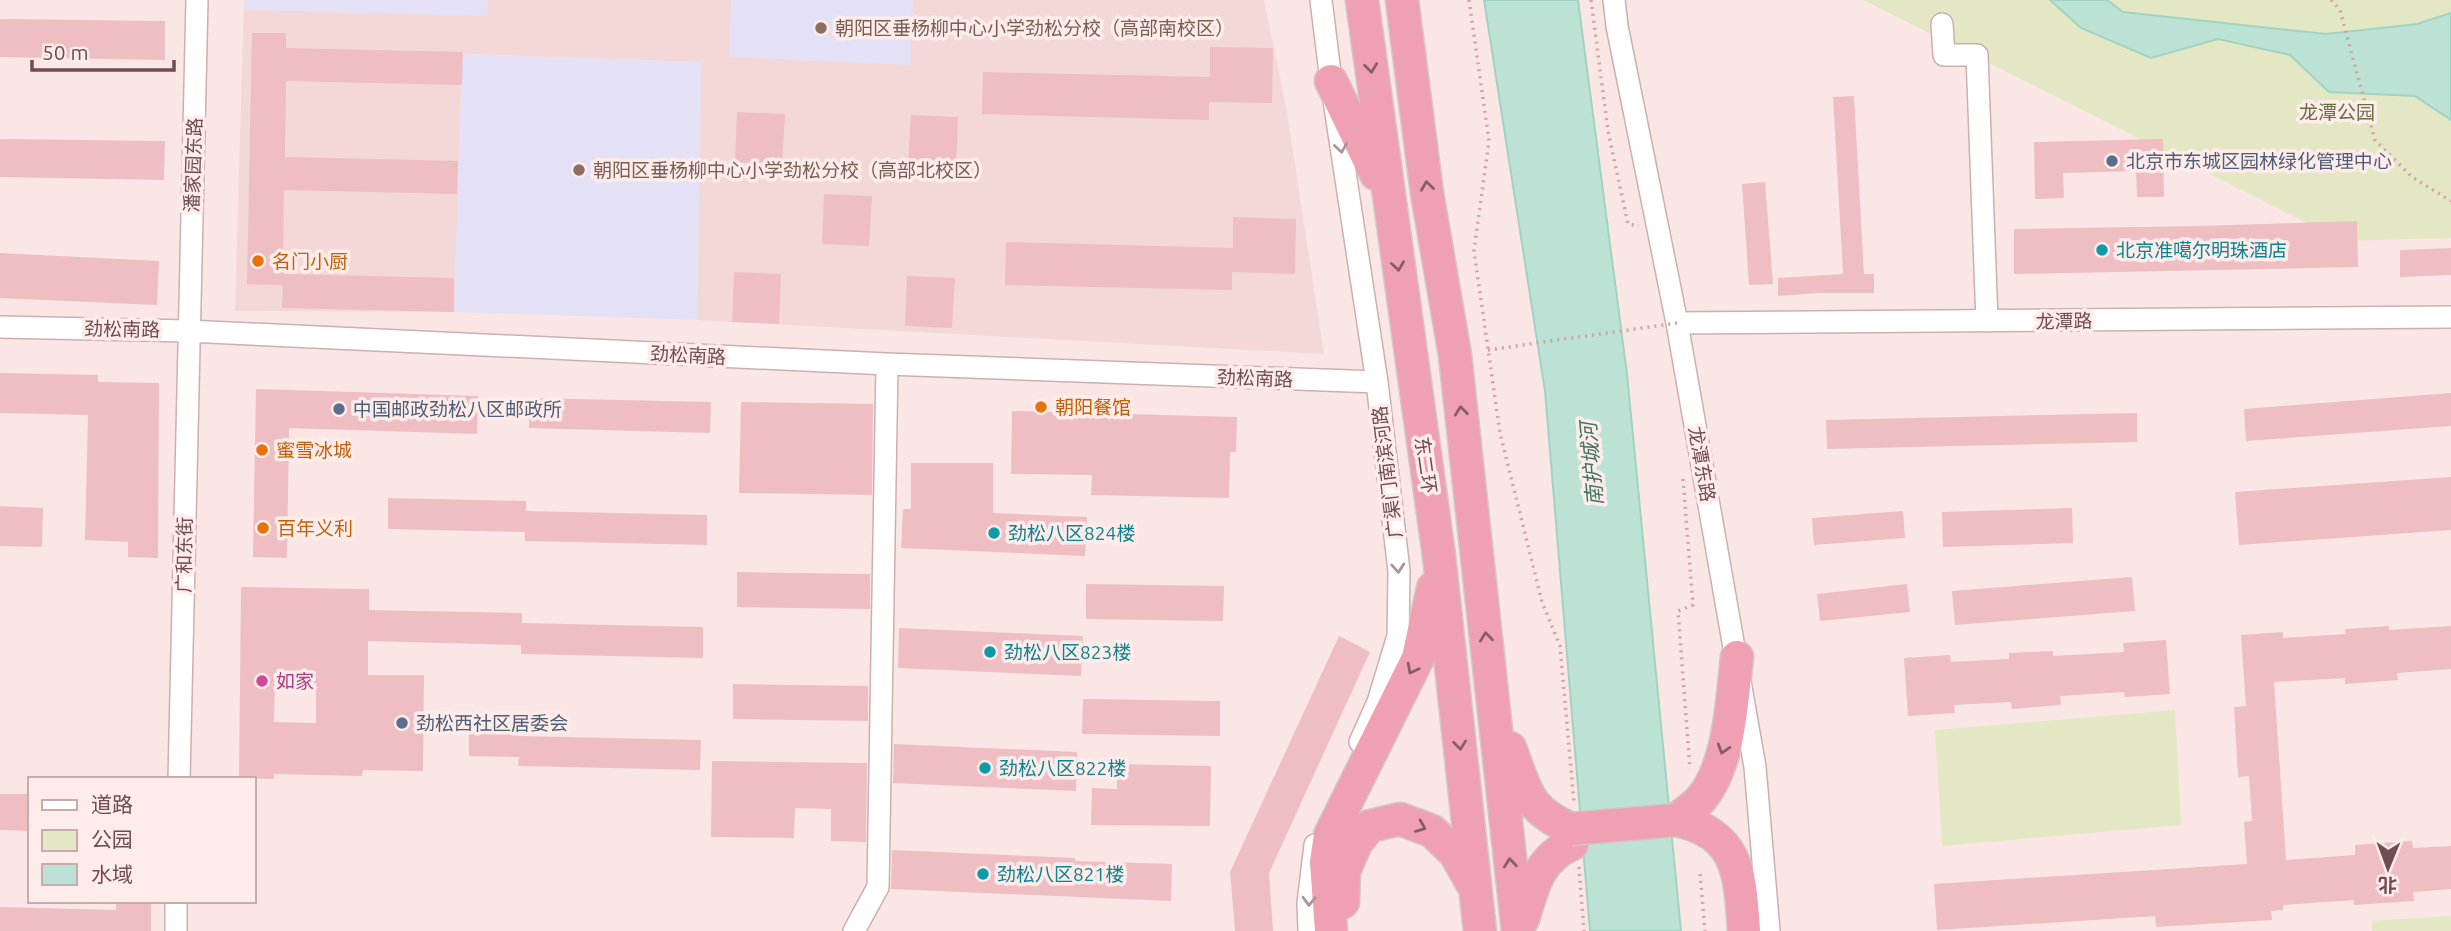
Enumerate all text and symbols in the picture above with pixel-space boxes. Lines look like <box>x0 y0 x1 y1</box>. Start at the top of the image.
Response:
place label: 朝阳区垂杨柳中心小学劲松分校（高部南校区） <box>835 17 1234 39</box>
marker: 朝阳区垂杨柳中心小学劲松分校（高部南校区） <box>813 20 829 36</box>
scale bar <box>32 28 173 72</box>
text: 50 m <box>42 40 89 64</box>
one-way arrow <box>1364 62 1379 74</box>
park label: 龙潭公园 <box>2299 101 2375 123</box>
street label: 潘家园东路 <box>180 117 206 213</box>
one-way arrow <box>1333 142 1348 154</box>
place label: 北京市东城区园林绿化管理中心 <box>2126 150 2392 172</box>
marker: 北京市东城区园林绿化管理中心 <box>2104 153 2120 169</box>
place label: 朝阳区垂杨柳中心小学劲松分校（高部北校区） <box>593 159 992 181</box>
marker: 朝阳区垂杨柳中心小学劲松分校（高部北校区） <box>571 162 587 178</box>
one-way arrow <box>1419 180 1434 192</box>
place label: 北京准噶尔明珠酒店 <box>2116 239 2287 261</box>
marker: 北京准噶尔明珠酒店 <box>2094 242 2110 258</box>
place label: 名门小厨 <box>272 250 348 272</box>
marker: 名门小厨 <box>250 253 266 269</box>
one-way arrow <box>1390 260 1405 272</box>
street label: 龙潭路 <box>2035 310 2093 332</box>
street label: 劲松南路 <box>84 317 160 341</box>
street label: 劲松南路 <box>649 342 727 368</box>
street label: 劲松南路 <box>1217 366 1293 390</box>
place label: 朝阳餐馆 <box>1055 396 1131 418</box>
place label: 中国邮政劲松八区邮政所 <box>353 398 562 420</box>
marker: 朝阳餐馆 <box>1033 399 1049 415</box>
marker: 中国邮政劲松八区邮政所 <box>331 401 347 417</box>
street label: 广渠门南滨河路 <box>1368 405 1406 539</box>
one-way arrow <box>1453 405 1468 417</box>
water label: 南护城河 <box>1575 417 1607 507</box>
street label: 龙潭东路 <box>1685 425 1719 503</box>
street label: 东二环 <box>1411 435 1441 495</box>
place label: 蜜雪冰城 <box>276 439 352 461</box>
marker: 蜜雪冰城 <box>254 442 270 458</box>
street label: 广和东街 <box>172 517 196 593</box>
place label: 百年义利 <box>277 517 353 539</box>
marker: 百年义利 <box>255 520 271 536</box>
place label: 劲松八区824楼 <box>1008 522 1135 544</box>
marker: 劲松八区824楼 <box>986 525 1002 541</box>
one-way arrow <box>1390 563 1405 574</box>
one-way arrow <box>1478 631 1493 643</box>
place label: 劲松八区823楼 <box>1004 641 1131 663</box>
marker: 劲松八区823楼 <box>982 644 998 660</box>
one-way arrow <box>1407 662 1421 674</box>
place label: 如家 <box>276 670 314 692</box>
marker: 如家 <box>254 673 270 689</box>
place label: 劲松西社区居委会 <box>416 712 568 734</box>
marker: 劲松西社区居委会 <box>394 715 410 731</box>
one-way arrow <box>1453 739 1468 751</box>
one-way arrow <box>1716 742 1731 754</box>
place label: 劲松八区822楼 <box>999 757 1126 779</box>
marker: 劲松八区822楼 <box>977 760 993 776</box>
legend <box>28 777 256 903</box>
text: 道路 <box>91 792 133 816</box>
one-way arrow <box>1415 819 1427 833</box>
text: 公园 <box>91 827 133 851</box>
north arrow <box>2353 833 2423 903</box>
one-way arrow <box>1503 857 1518 869</box>
text: 水域 <box>91 862 133 886</box>
place label: 劲松八区821楼 <box>997 863 1124 885</box>
marker: 劲松八区821楼 <box>975 866 991 882</box>
text: 北 <box>2378 874 2397 896</box>
one-way arrow <box>1301 896 1316 907</box>

